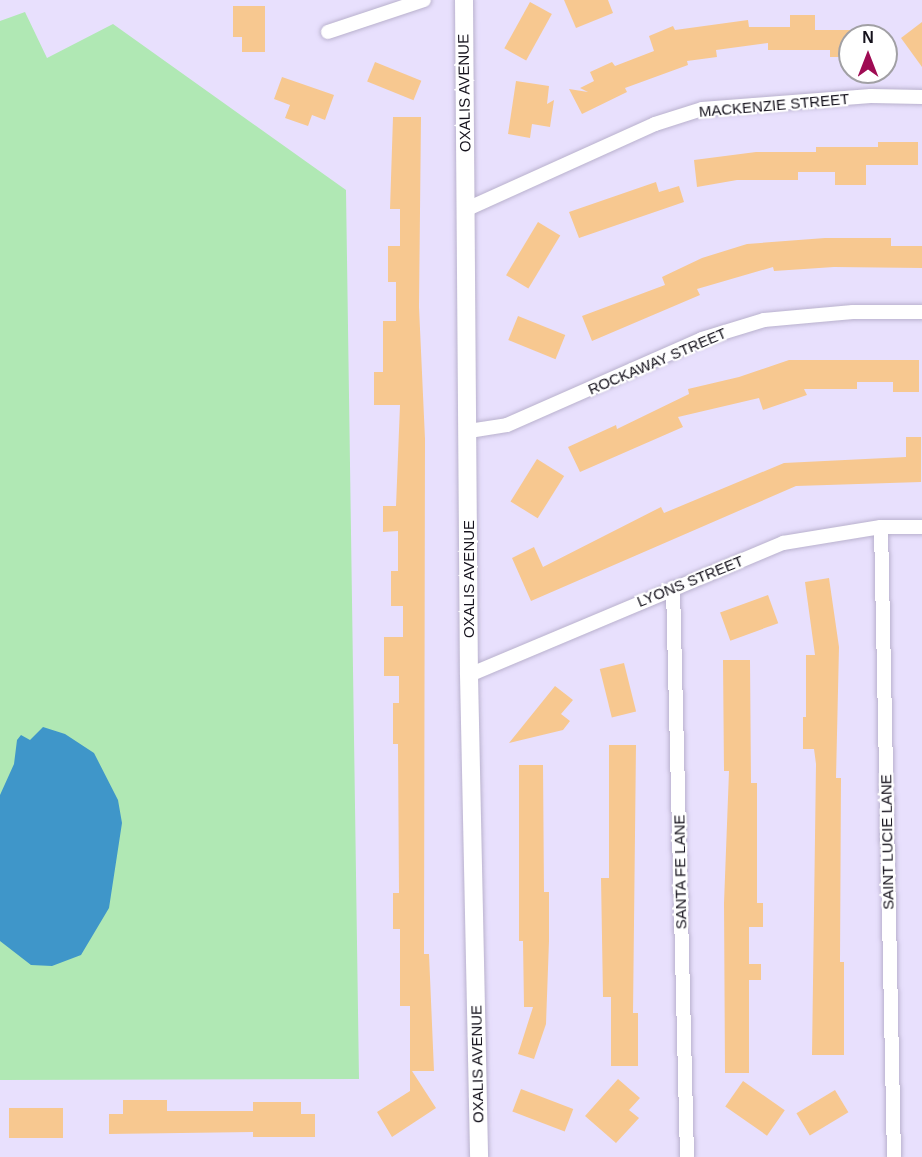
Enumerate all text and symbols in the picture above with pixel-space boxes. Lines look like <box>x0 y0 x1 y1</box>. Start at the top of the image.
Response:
north arrow <box>838 24 898 84</box>
text: N <box>862 29 874 46</box>
street label: OXALIS AVENUE <box>454 33 474 153</box>
street label: MACKENZIE STREET <box>698 89 850 121</box>
street label: ROCKAWAY STREET <box>585 324 729 398</box>
street label: OXALIS AVENUE <box>460 520 478 638</box>
street label: LYONS STREET <box>634 551 746 611</box>
street label: SAINT LUCIE LANE <box>877 774 897 910</box>
street label: SANTA FE LANE <box>670 814 690 930</box>
street label: OXALIS AVENUE <box>467 1004 487 1124</box>

